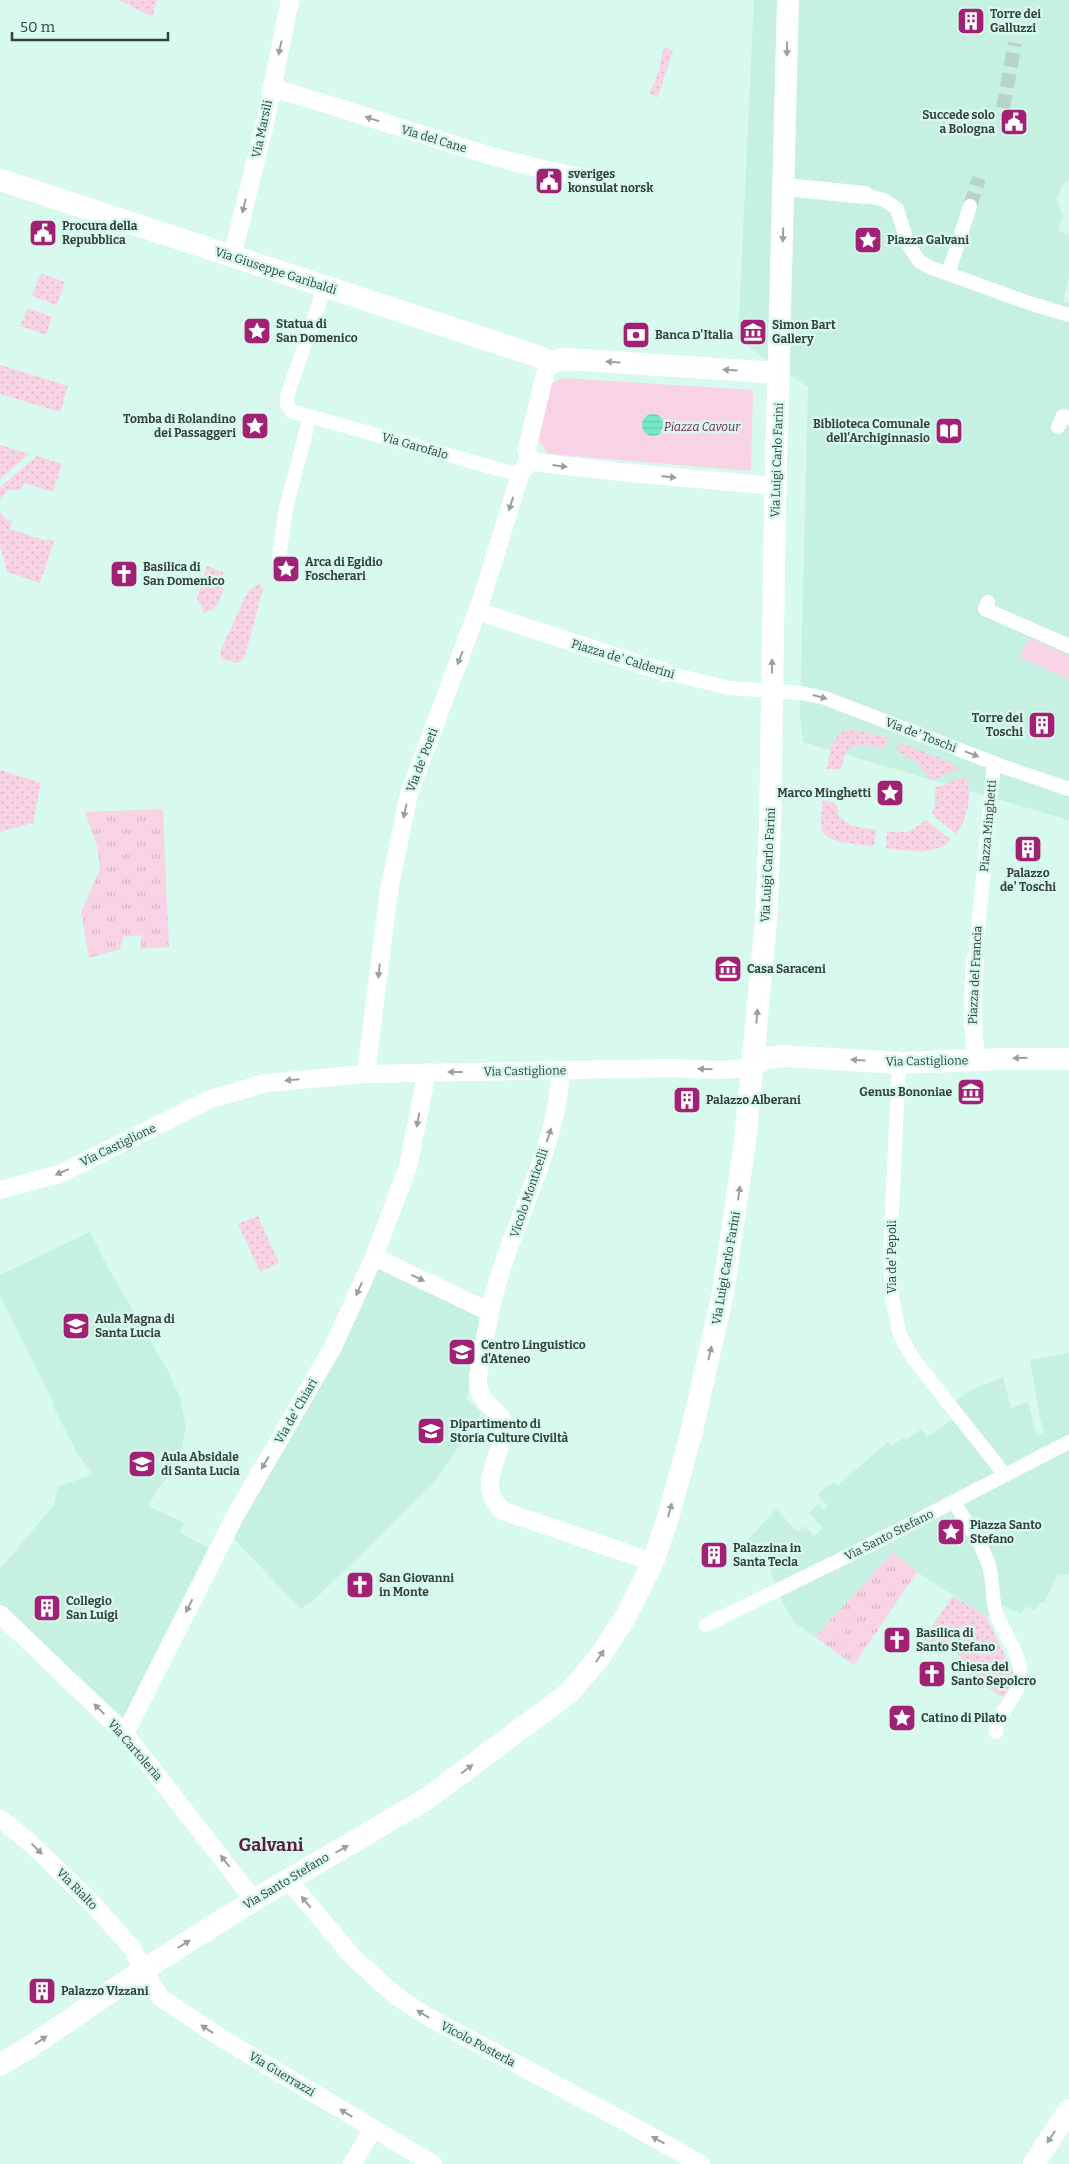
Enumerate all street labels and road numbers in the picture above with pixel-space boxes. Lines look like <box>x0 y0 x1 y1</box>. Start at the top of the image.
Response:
street label: Via Marsili <box>249 98 275 159</box>
street label: Via del Cane <box>399 122 469 156</box>
street label: Via Giuseppe Garibaldi <box>213 245 339 297</box>
street label: Via Luigi Carlo Farini <box>768 402 786 518</box>
street label: Via Garofalo <box>380 430 450 462</box>
street label: Piazza de' Calderini <box>570 637 677 682</box>
street label: Via de' Toschi <box>883 715 959 755</box>
street label: Via de' Poeti <box>403 726 441 794</box>
street label: Piazza Minghetti <box>977 779 999 873</box>
street label: Via Luigi Carlo Farini <box>758 807 778 923</box>
street label: Piazza del Francia <box>965 925 985 1025</box>
street label: Via Castiglione <box>886 1053 968 1069</box>
street label: Via Castiglione <box>484 1063 566 1079</box>
street label: Via Castiglione <box>78 1121 158 1169</box>
street label: Vicolo Monticelli <box>507 1146 551 1239</box>
street label: Via Luigi Carlo Farini <box>709 1210 743 1326</box>
street label: Via de' Pepoli <box>885 1220 899 1294</box>
street label: Via de' Chiari <box>272 1376 320 1446</box>
street label: Via Santo Stefano <box>842 1507 936 1563</box>
street label: Via Cartoleria <box>105 1717 165 1784</box>
street label: Via Santo Stefano <box>241 1850 332 1912</box>
street label: Via Rialto <box>54 1866 101 1913</box>
street label: Vicolo Posterla <box>438 2019 518 2070</box>
street label: Via Guerrazzi <box>246 2049 318 2099</box>

